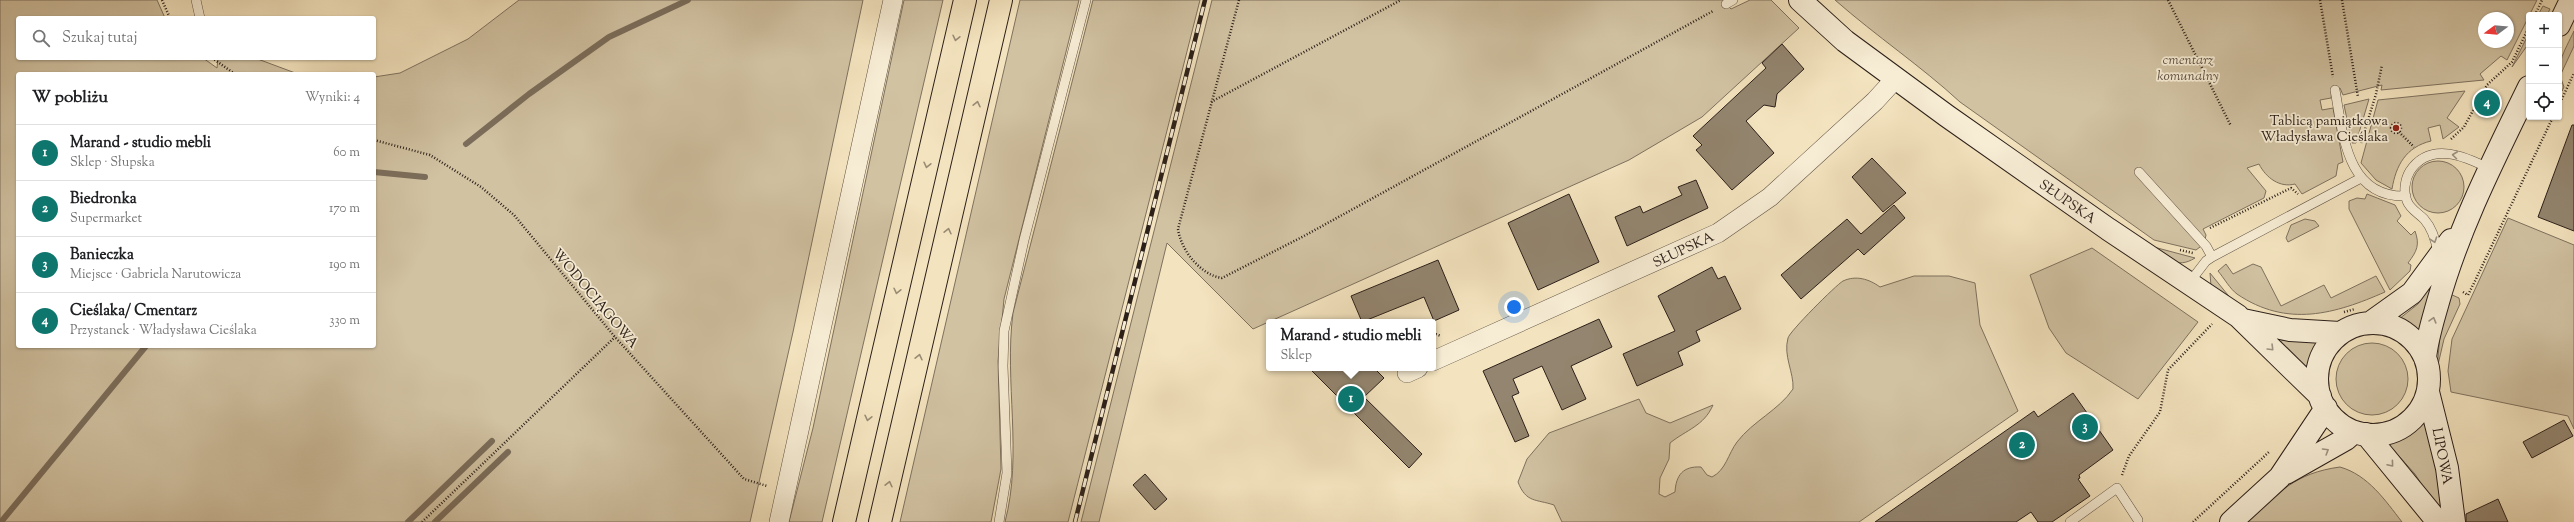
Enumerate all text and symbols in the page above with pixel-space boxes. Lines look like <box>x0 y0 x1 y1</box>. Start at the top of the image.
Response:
north arrow <box>2478 12 2514 48</box>
map controls <box>2526 12 2562 120</box>
button: + <box>2526 12 2562 48</box>
search box <box>16 16 376 60</box>
icon: search <box>30 27 52 49</box>
text: Szukaj tutaj <box>62 28 137 49</box>
one-way arrow <box>952 35 960 41</box>
button: − <box>2526 48 2562 84</box>
park label: cmentarz komunalny <box>2157 51 2219 87</box>
button: locate <box>2526 84 2562 120</box>
text: W pobliżu <box>32 86 108 110</box>
pin: 4 <box>2474 88 2500 118</box>
text: Wyniki: 4 <box>305 89 360 107</box>
one-way arrow <box>973 101 981 107</box>
place label: Tablicą pamiątkowa Władysława Cieślaka <box>2261 112 2389 148</box>
marker: Tablicą pamiątkowa Władysława Cieślaka <box>2391 123 2401 133</box>
text: Marand - studio mebli <box>70 133 211 154</box>
text: 1 <box>43 144 47 162</box>
text: 60 m <box>333 144 360 162</box>
one-way arrow <box>2451 151 2458 160</box>
text: Sklep · Słupska <box>70 154 155 172</box>
one-way arrow <box>923 162 931 168</box>
street label: SŁUPSKA <box>2034 176 2100 230</box>
text: Biedronka <box>70 189 137 210</box>
text: 2 <box>42 200 48 218</box>
text: 170 m <box>329 200 360 218</box>
text: Supermarket <box>70 210 142 228</box>
one-way arrow <box>944 228 952 234</box>
street label: SŁUPSKA <box>1650 228 1718 274</box>
one-way arrow <box>2430 236 2438 243</box>
text: Banieczka <box>70 245 134 266</box>
street label: WODOCIĄGOWA <box>547 245 643 354</box>
text: 3 <box>42 256 48 274</box>
text: 190 m <box>329 256 360 274</box>
text: Miejsce · Gabriela Narutowicza <box>70 266 241 284</box>
one-way arrow <box>894 288 902 295</box>
your location <box>1504 297 1524 317</box>
text: Cieślaka/ Cmentarz <box>70 301 197 322</box>
text: 4 <box>42 312 48 330</box>
text: 330 m <box>329 312 360 330</box>
one-way arrow <box>2428 316 2437 323</box>
popup <box>1266 319 1436 371</box>
text: Przystanek · Władysława Cieślaka <box>70 322 257 340</box>
text: Marand - studio mebli <box>1280 326 1422 347</box>
one-way arrow <box>2266 343 2274 351</box>
text: Sklep <box>1280 347 1312 365</box>
one-way arrow <box>914 354 923 361</box>
pin: 1 <box>1338 384 1364 414</box>
pin: 3 <box>2072 412 2098 442</box>
one-way arrow <box>864 414 873 421</box>
street label: LIPOWA <box>2426 426 2456 487</box>
pin: 2 <box>2009 430 2035 460</box>
one-way arrow <box>2322 448 2329 455</box>
one-way arrow <box>2387 459 2394 466</box>
one-way arrow <box>885 481 893 487</box>

